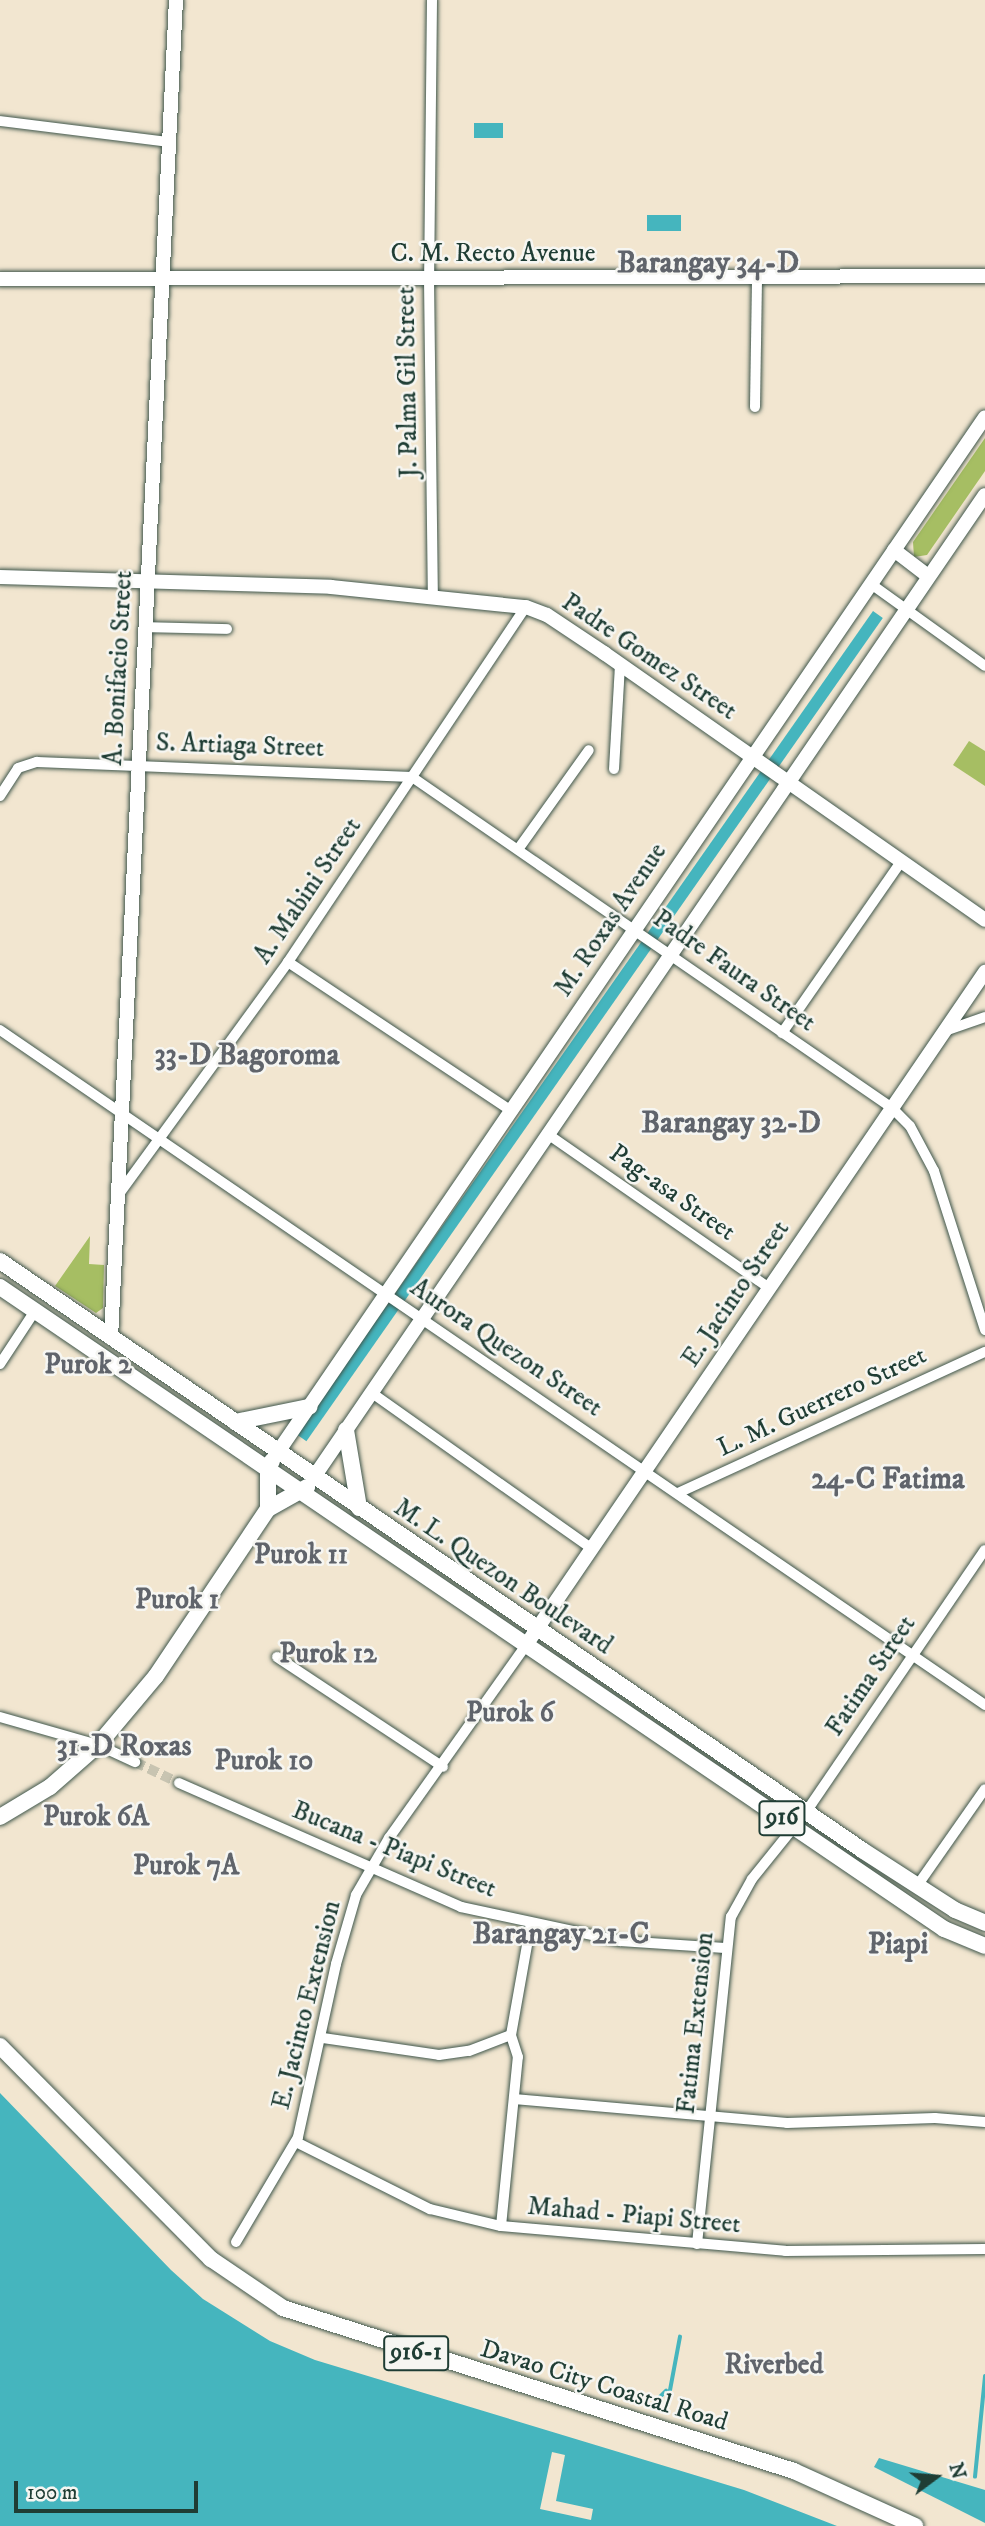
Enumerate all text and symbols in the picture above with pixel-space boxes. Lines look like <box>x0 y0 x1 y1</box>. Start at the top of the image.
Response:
street label: C. M. Recto Avenue <box>390 238 596 270</box>
district label: Barangay 34-D <box>617 246 799 282</box>
street label: J. Palma Gil Street <box>391 286 425 478</box>
street label: A. Bonifacio Street <box>98 570 140 766</box>
street label: Padre Gomez Street <box>556 587 742 727</box>
street label: S. Artiaga Street <box>155 727 325 765</box>
street label: A. Mabini Street <box>248 812 368 970</box>
street label: M. Roxas Avenue <box>548 837 674 1003</box>
street label: Padre Faura Street <box>647 903 821 1039</box>
district label: 33-D Bagoroma <box>154 1038 340 1074</box>
district label: Barangay 32-D <box>641 1106 821 1142</box>
street label: Pag-asa Street <box>603 1138 741 1248</box>
street label: E. Jacinto Street <box>675 1215 797 1373</box>
street label: Aurora Quezon Street <box>404 1272 608 1424</box>
street label: L. M. Guerrero Street <box>713 1340 931 1464</box>
district label: Purok 2 <box>44 1348 132 1382</box>
district label: 24-C Fatima <box>811 1462 965 1498</box>
street label: M. L. Quezon Boulevard <box>388 1492 618 1662</box>
district label: Purok 11 <box>254 1538 348 1572</box>
district label: Purok 1 <box>135 1583 219 1617</box>
street label: Fatima Street <box>819 1610 923 1742</box>
district label: Purok 12 <box>279 1637 377 1671</box>
district label: Purok 6 <box>466 1696 554 1730</box>
district label: 31-D Roxas <box>56 1729 192 1765</box>
district label: Purok 10 <box>215 1744 313 1778</box>
street label: Bucana - Piapi Street <box>287 1795 501 1905</box>
road number: 916 <box>758 1798 806 1839</box>
district label: Purok 6A <box>43 1800 149 1834</box>
district label: Purok 7A <box>133 1849 239 1883</box>
street label: E. Jacinto Extension <box>266 1897 348 2113</box>
district label: Barangay 21-C <box>472 1917 650 1953</box>
district label: Piapi <box>868 1927 928 1963</box>
street label: Fatima Extension <box>671 1930 721 2116</box>
street label: Mahad - Piapi Street <box>526 2191 742 2241</box>
road number: 916-1 <box>383 2332 449 2374</box>
street label: Davao City Coastal Road <box>476 2333 732 2439</box>
district label: Riverbed <box>725 2348 823 2382</box>
north arrow <box>901 2442 971 2512</box>
text: N <box>943 2460 970 2482</box>
scale bar <box>18 2466 201 2510</box>
text: 100 m <box>27 2480 78 2506</box>

